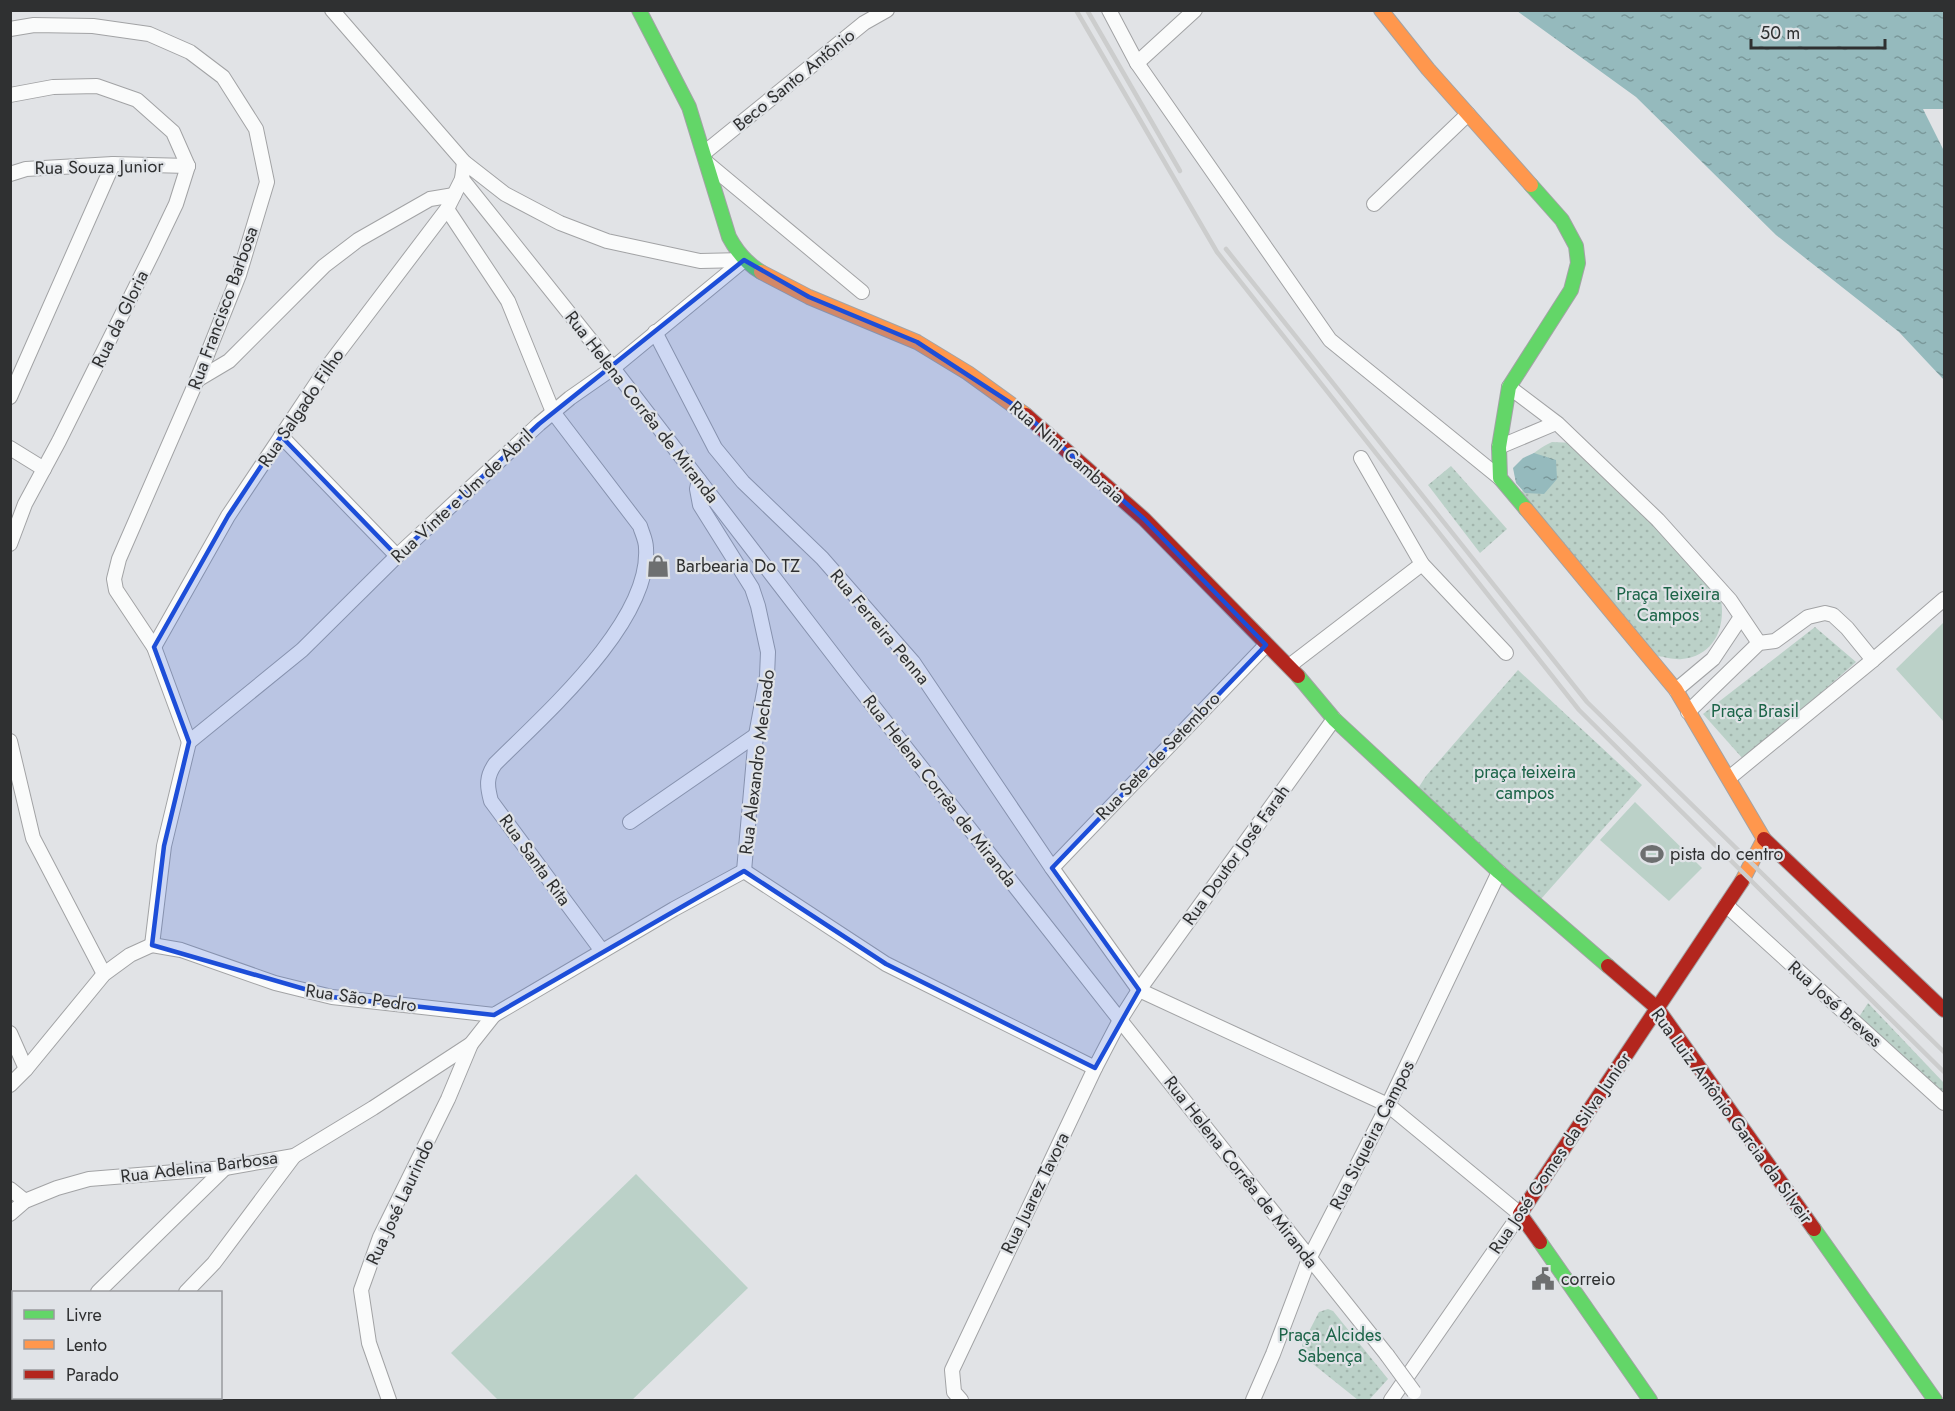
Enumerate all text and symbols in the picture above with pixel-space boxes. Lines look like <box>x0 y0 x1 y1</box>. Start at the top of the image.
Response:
scale bar <box>1751 12 1884 50</box>
text: 50 m <box>1760 20 1800 46</box>
street label: Beco Santo Antônio <box>727 23 861 137</box>
street label: Rua Souza Junior <box>34 153 165 181</box>
street label: Rua Francisco Barbosa <box>181 223 265 393</box>
street label: Rua da Gloria <box>85 266 155 372</box>
street label: Rua Helena Corrêa de Miranda <box>559 305 725 509</box>
street label: Rua Salgado Filho <box>252 343 350 472</box>
street label: Rua Nini Cambraia <box>1004 395 1130 509</box>
street label: Rua Vinte e Um de Abril <box>385 423 539 569</box>
shop icon: Barbearia Do TZ <box>645 553 671 579</box>
place label: Barbearia Do TZ <box>676 553 800 579</box>
street label: Rua Ferreira Penna <box>824 564 936 690</box>
park label: Praça Teixeira Campos <box>1616 581 1720 628</box>
street label: Rua Alexandro Mechado <box>733 668 781 856</box>
street label: Rua Sete de Setembro <box>1090 686 1226 826</box>
street label: Rua Helena Corrêa de Miranda <box>857 689 1023 893</box>
park label: Praça Brasil <box>1711 698 1799 724</box>
park label: praça teixeira campos <box>1474 759 1576 806</box>
street label: Rua Doutor José Farah <box>1176 779 1296 931</box>
street label: Rua Santa Rita <box>493 809 577 911</box>
sports icon: pista do centro <box>1639 841 1665 867</box>
place label: pista do centro <box>1670 841 1784 867</box>
street label: Rua José Breves <box>1782 955 1888 1053</box>
street label: Rua São Pedro <box>304 977 418 1019</box>
street label: Rua Luiz Antônio Garcia da Silveir <box>1645 1003 1820 1230</box>
street label: Rua José Gomes da Silva Junior <box>1483 1046 1638 1259</box>
street label: Rua Siqueira Campos <box>1323 1056 1421 1214</box>
street label: Rua Helena Corrêa de Miranda <box>1158 1070 1324 1274</box>
street label: Rua Juarez Tavora <box>994 1128 1076 1258</box>
street label: Rua José Laurindo <box>359 1135 441 1269</box>
street label: Rua Adelina Barbosa <box>119 1144 279 1190</box>
public building icon: correio <box>1530 1266 1556 1292</box>
place label: correio <box>1561 1266 1615 1292</box>
legend <box>12 1291 222 1399</box>
text: Livre <box>66 1302 102 1328</box>
park label: Praça Alcides Sabença <box>1278 1322 1382 1369</box>
text: Lento <box>66 1332 107 1358</box>
text: Parado <box>66 1362 119 1388</box>

